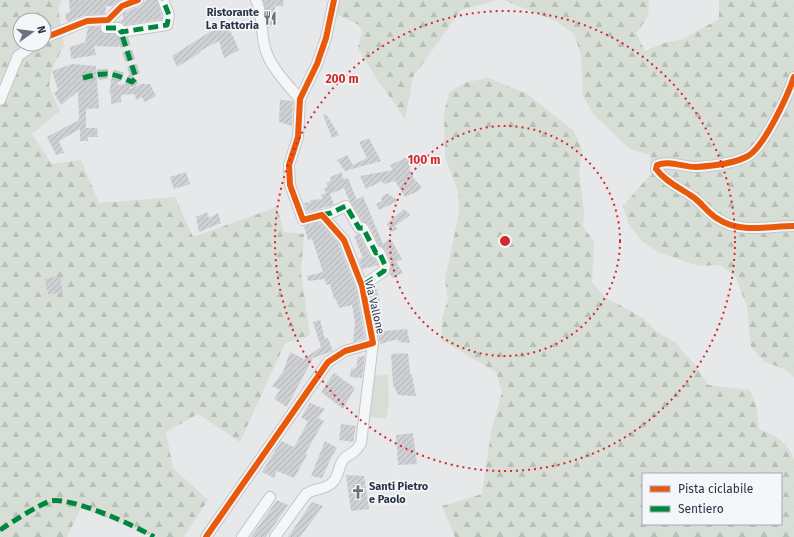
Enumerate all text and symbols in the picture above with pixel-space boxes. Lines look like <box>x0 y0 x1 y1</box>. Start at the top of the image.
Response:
place label: Ristorante La Fattoria <box>206 6 259 32</box>
restaurant icon: Ristorante La Fattoria <box>262 10 278 26</box>
north arrow <box>12 12 52 52</box>
text: N <box>34 25 48 35</box>
text: 200 m <box>325 72 359 86</box>
text: 100 m <box>408 153 440 167</box>
centre of rings <box>498 234 512 248</box>
street label: Via Vallone <box>362 279 387 335</box>
legend <box>642 473 782 525</box>
place label: Santi Pietro e Paolo <box>369 480 429 506</box>
text: Pista ciclabile <box>678 482 753 496</box>
church icon: Santi Pietro e Paolo <box>350 484 366 500</box>
text: Sentiero <box>678 502 724 516</box>

